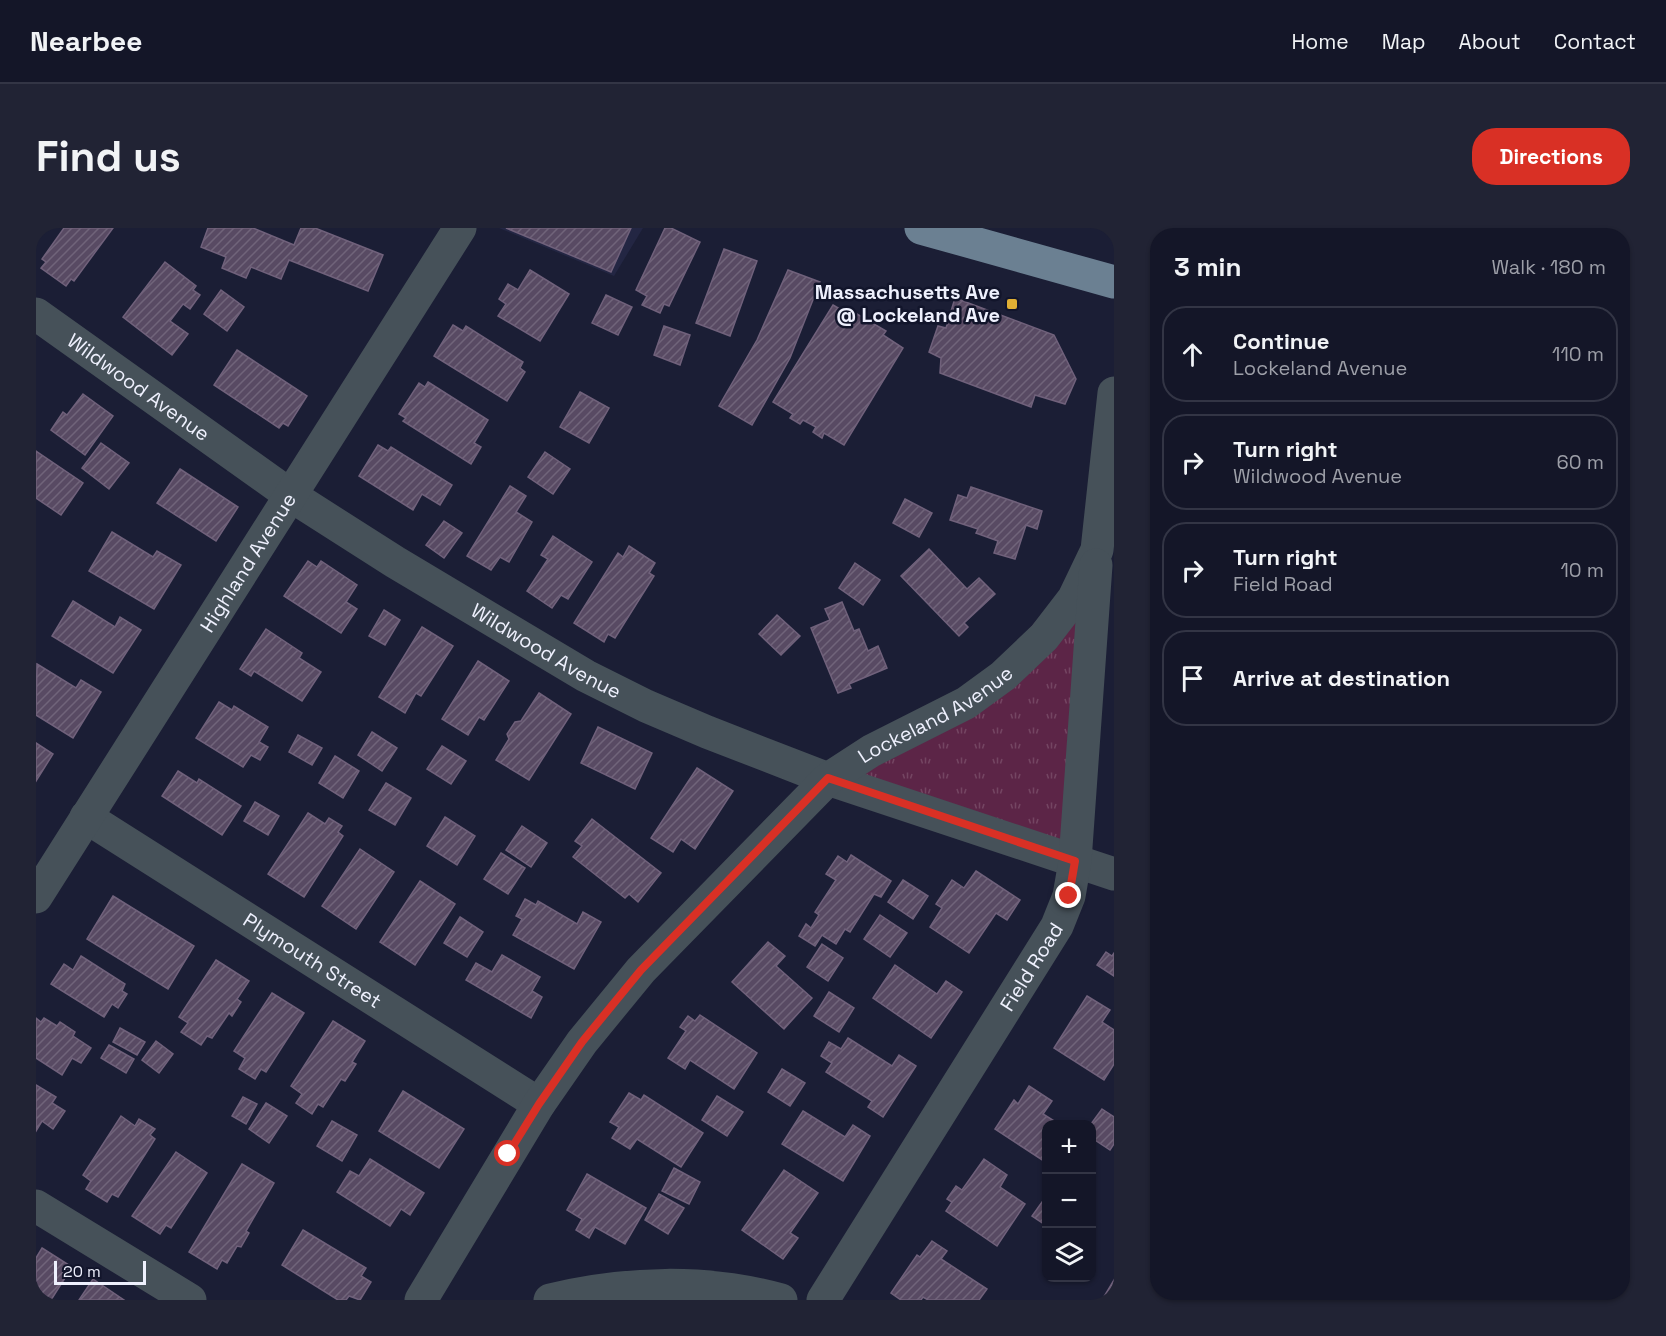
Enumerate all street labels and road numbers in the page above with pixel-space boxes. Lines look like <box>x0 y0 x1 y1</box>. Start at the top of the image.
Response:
street label: Wildwood Avenue <box>62 327 215 447</box>
street label: Highland Avenue <box>194 488 302 637</box>
street label: Wildwood Avenue <box>466 597 626 704</box>
street label: Lockeland Avenue <box>853 660 1018 769</box>
street label: Plymouth Street <box>238 907 386 1014</box>
street label: Field Road <box>994 918 1069 1016</box>

